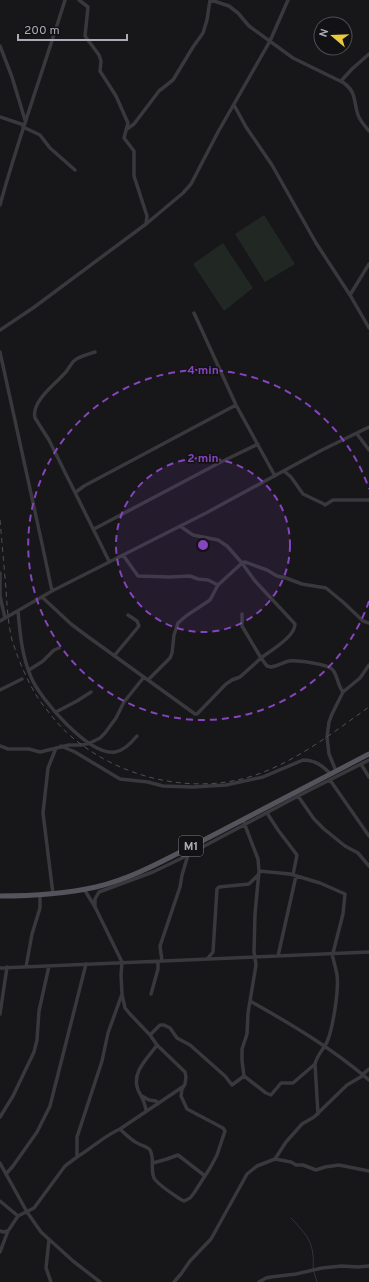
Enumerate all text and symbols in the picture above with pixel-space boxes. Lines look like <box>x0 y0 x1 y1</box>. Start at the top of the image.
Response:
scale bar <box>18 16 127 42</box>
north arrow <box>313 16 353 56</box>
text: 200 m <box>24 23 60 39</box>
text: N <box>317 27 332 39</box>
text: 4 min <box>187 363 219 379</box>
text: 2 min <box>187 451 219 467</box>
centre of rings <box>196 538 210 552</box>
road number: M1 <box>179 836 203 856</box>

